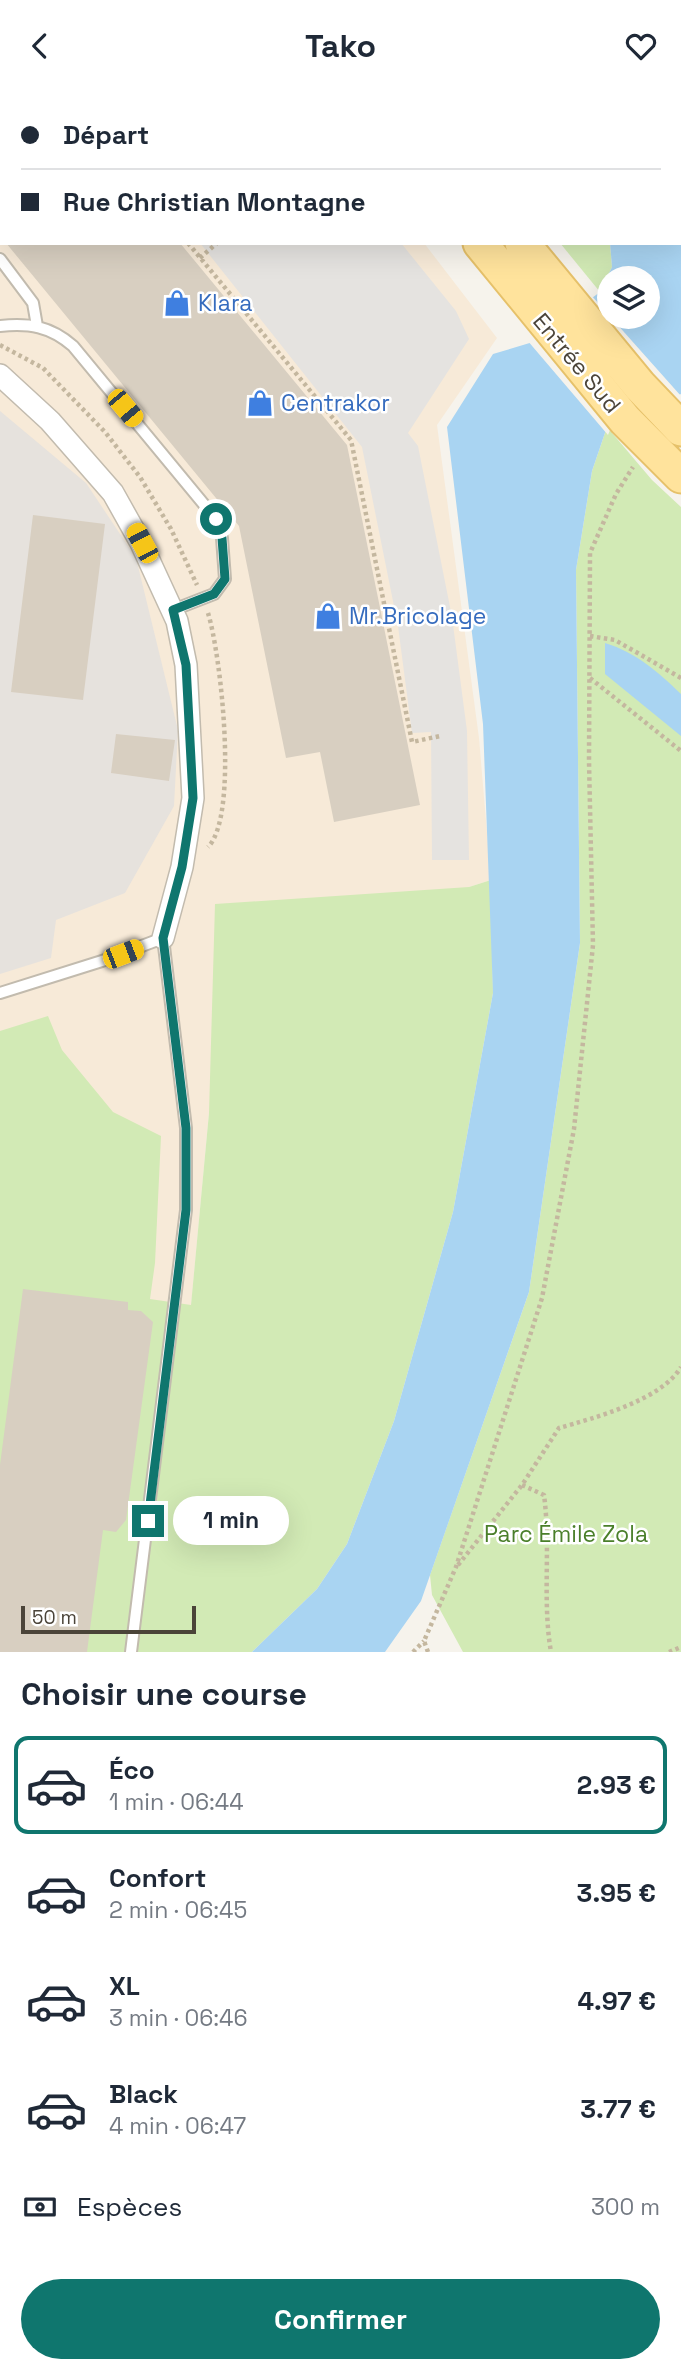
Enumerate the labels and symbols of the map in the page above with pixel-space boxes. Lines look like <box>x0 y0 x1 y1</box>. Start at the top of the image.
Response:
shop icon: Klara <box>162 288 192 318</box>
place label: Klara <box>198 288 252 318</box>
street label: Entrée Sud <box>526 307 628 419</box>
car <box>104 385 147 431</box>
shop icon: Centrakor <box>245 388 275 418</box>
place label: Centrakor <box>281 388 390 418</box>
route start <box>200 503 232 535</box>
car <box>123 520 162 566</box>
shop icon: Mr.Bricolage <box>313 601 343 631</box>
place label: Mr.Bricolage <box>349 601 486 631</box>
car <box>100 937 147 971</box>
callout: 1 min <box>172 1497 288 1545</box>
route end <box>132 1505 164 1537</box>
park label: Parc Émile Zola <box>484 1519 648 1549</box>
scale bar <box>21 1603 196 1635</box>

